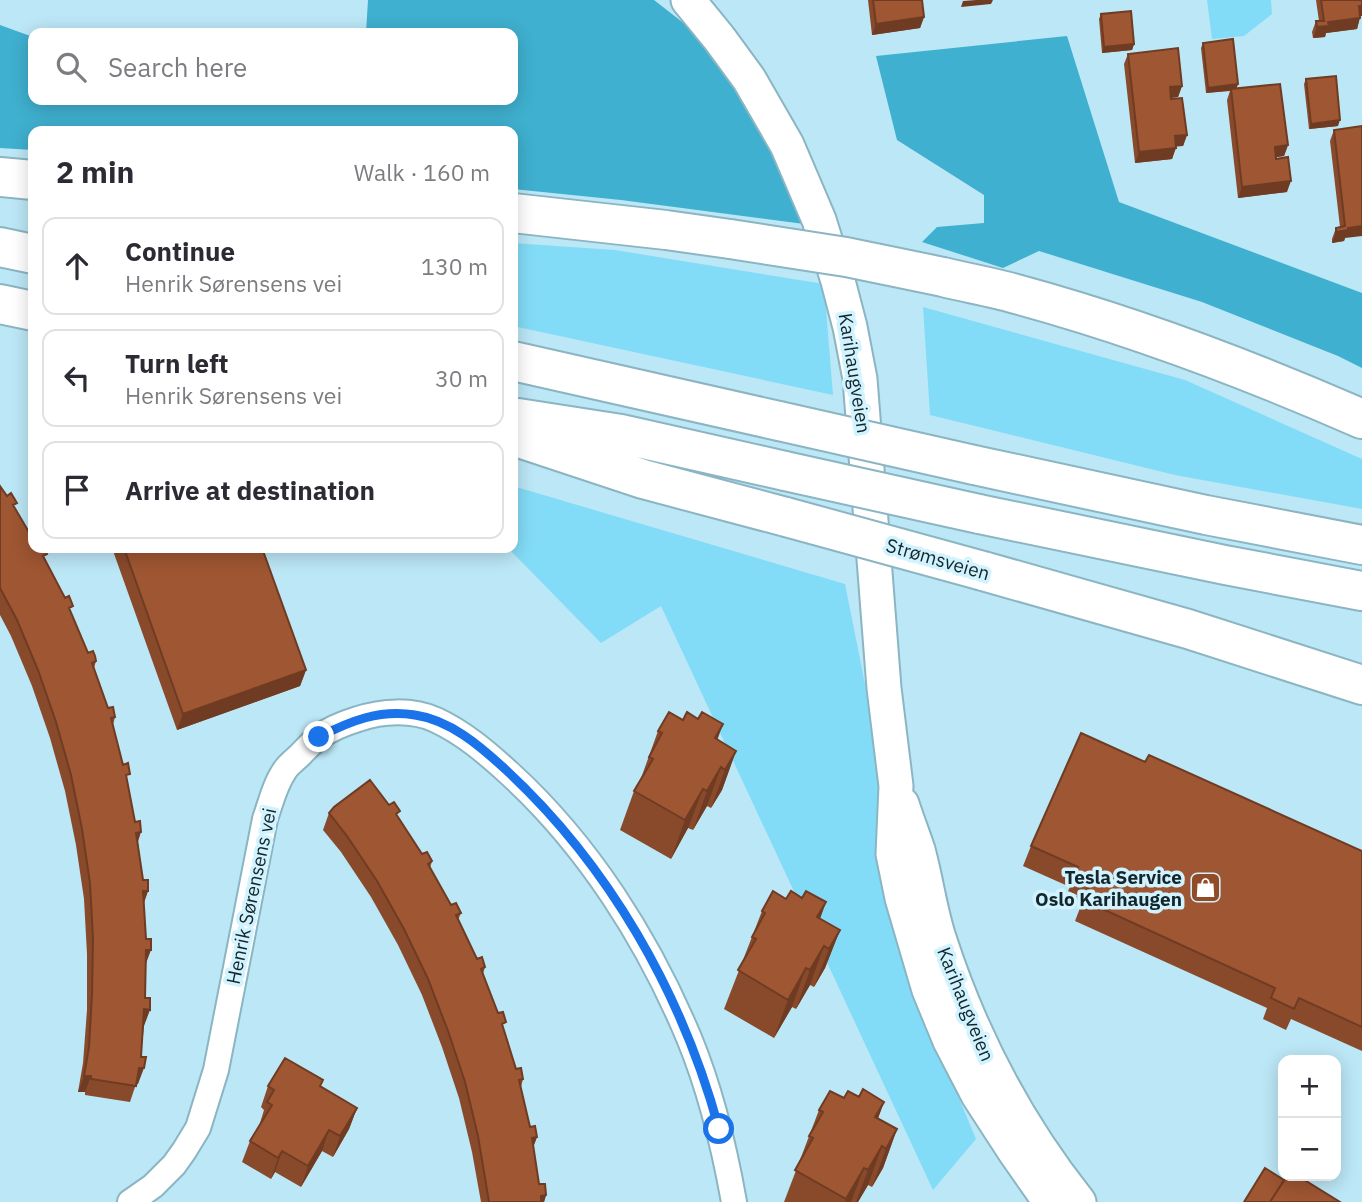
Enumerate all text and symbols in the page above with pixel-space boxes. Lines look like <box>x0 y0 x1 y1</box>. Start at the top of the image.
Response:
search box <box>28 28 518 105</box>
icon: search <box>52 48 90 86</box>
text: Search here <box>108 50 247 84</box>
text: 2 min <box>56 152 134 191</box>
text: Walk · 160 m <box>354 157 490 187</box>
text: Continue <box>125 234 235 268</box>
icon: ahead <box>58 247 96 285</box>
text: 130 m <box>421 251 488 281</box>
text: Henrik Sørensens vei <box>125 268 342 298</box>
street label: Karihaugveien <box>834 311 876 435</box>
text: Turn left <box>125 346 228 380</box>
icon: left <box>58 359 96 397</box>
text: 30 m <box>435 363 488 393</box>
text: Henrik Sørensens vei <box>125 380 342 410</box>
icon: arrive <box>58 471 96 509</box>
text: Arrive at destination <box>125 473 375 507</box>
street label: Strømsveien <box>883 533 993 585</box>
route end <box>303 721 334 752</box>
street label: Henrik Sørensens vei <box>221 806 281 986</box>
place label: Tesla Service Oslo Karihaugen <box>1035 865 1182 911</box>
shop icon: Tesla Service Oslo Karihaugen <box>1188 871 1222 905</box>
street label: Karihaugveien <box>932 943 1000 1065</box>
map controls <box>1278 1055 1341 1181</box>
button: + <box>1278 1055 1341 1118</box>
route start <box>703 1113 734 1144</box>
button: − <box>1278 1118 1341 1181</box>

